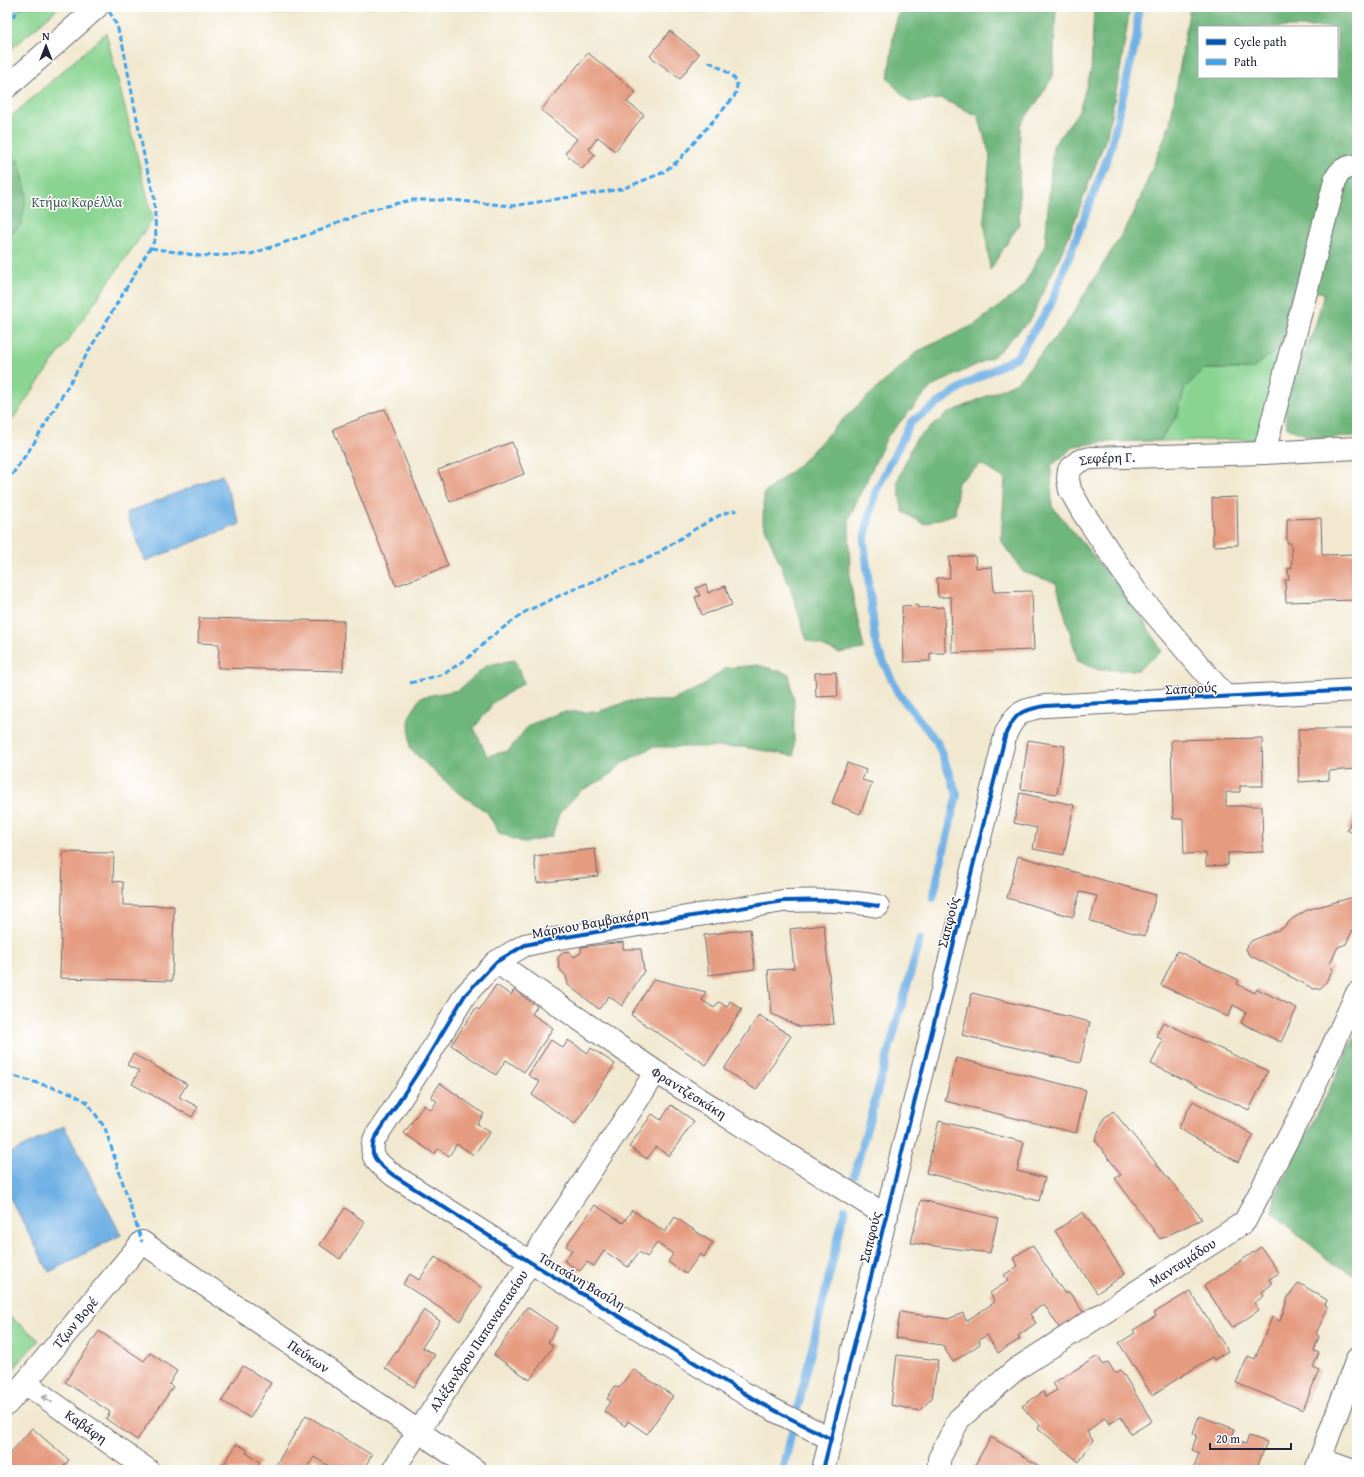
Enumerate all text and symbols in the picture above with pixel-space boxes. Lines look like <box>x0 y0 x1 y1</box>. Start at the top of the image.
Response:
north arrow <box>26 26 66 66</box>
legend <box>1198 26 1338 78</box>
text: N <box>42 28 50 44</box>
text: Cycle path <box>1234 33 1287 50</box>
text: Path <box>1234 53 1257 70</box>
park label: Κτήμα Καρέλλα <box>31 192 123 212</box>
street label: Σεφέρη Γ. <box>1077 447 1135 471</box>
street label: Σαπφούς <box>1165 677 1218 699</box>
street label: Σαπφούς <box>932 894 964 950</box>
street label: Μάρκου Βαμβακάρη <box>530 903 650 943</box>
street label: Φραντζεσκάκη <box>647 1061 731 1124</box>
street label: Σαπφούς <box>854 1209 886 1265</box>
street label: Μανταμάδου <box>1145 1233 1220 1291</box>
street label: Τσιτσάνη Βασίλη <box>535 1247 629 1315</box>
street label: Αλέξανδρου Παπαναστασίου <box>424 1266 533 1416</box>
street label: Τζων Βορέ <box>48 1293 102 1353</box>
street label: Πεύκων <box>284 1335 334 1378</box>
one-way arrow <box>42 1395 53 1403</box>
street label: Καβάφη <box>61 1404 111 1448</box>
scale bar <box>1210 1425 1291 1451</box>
text: 20 m <box>1216 1430 1240 1447</box>

